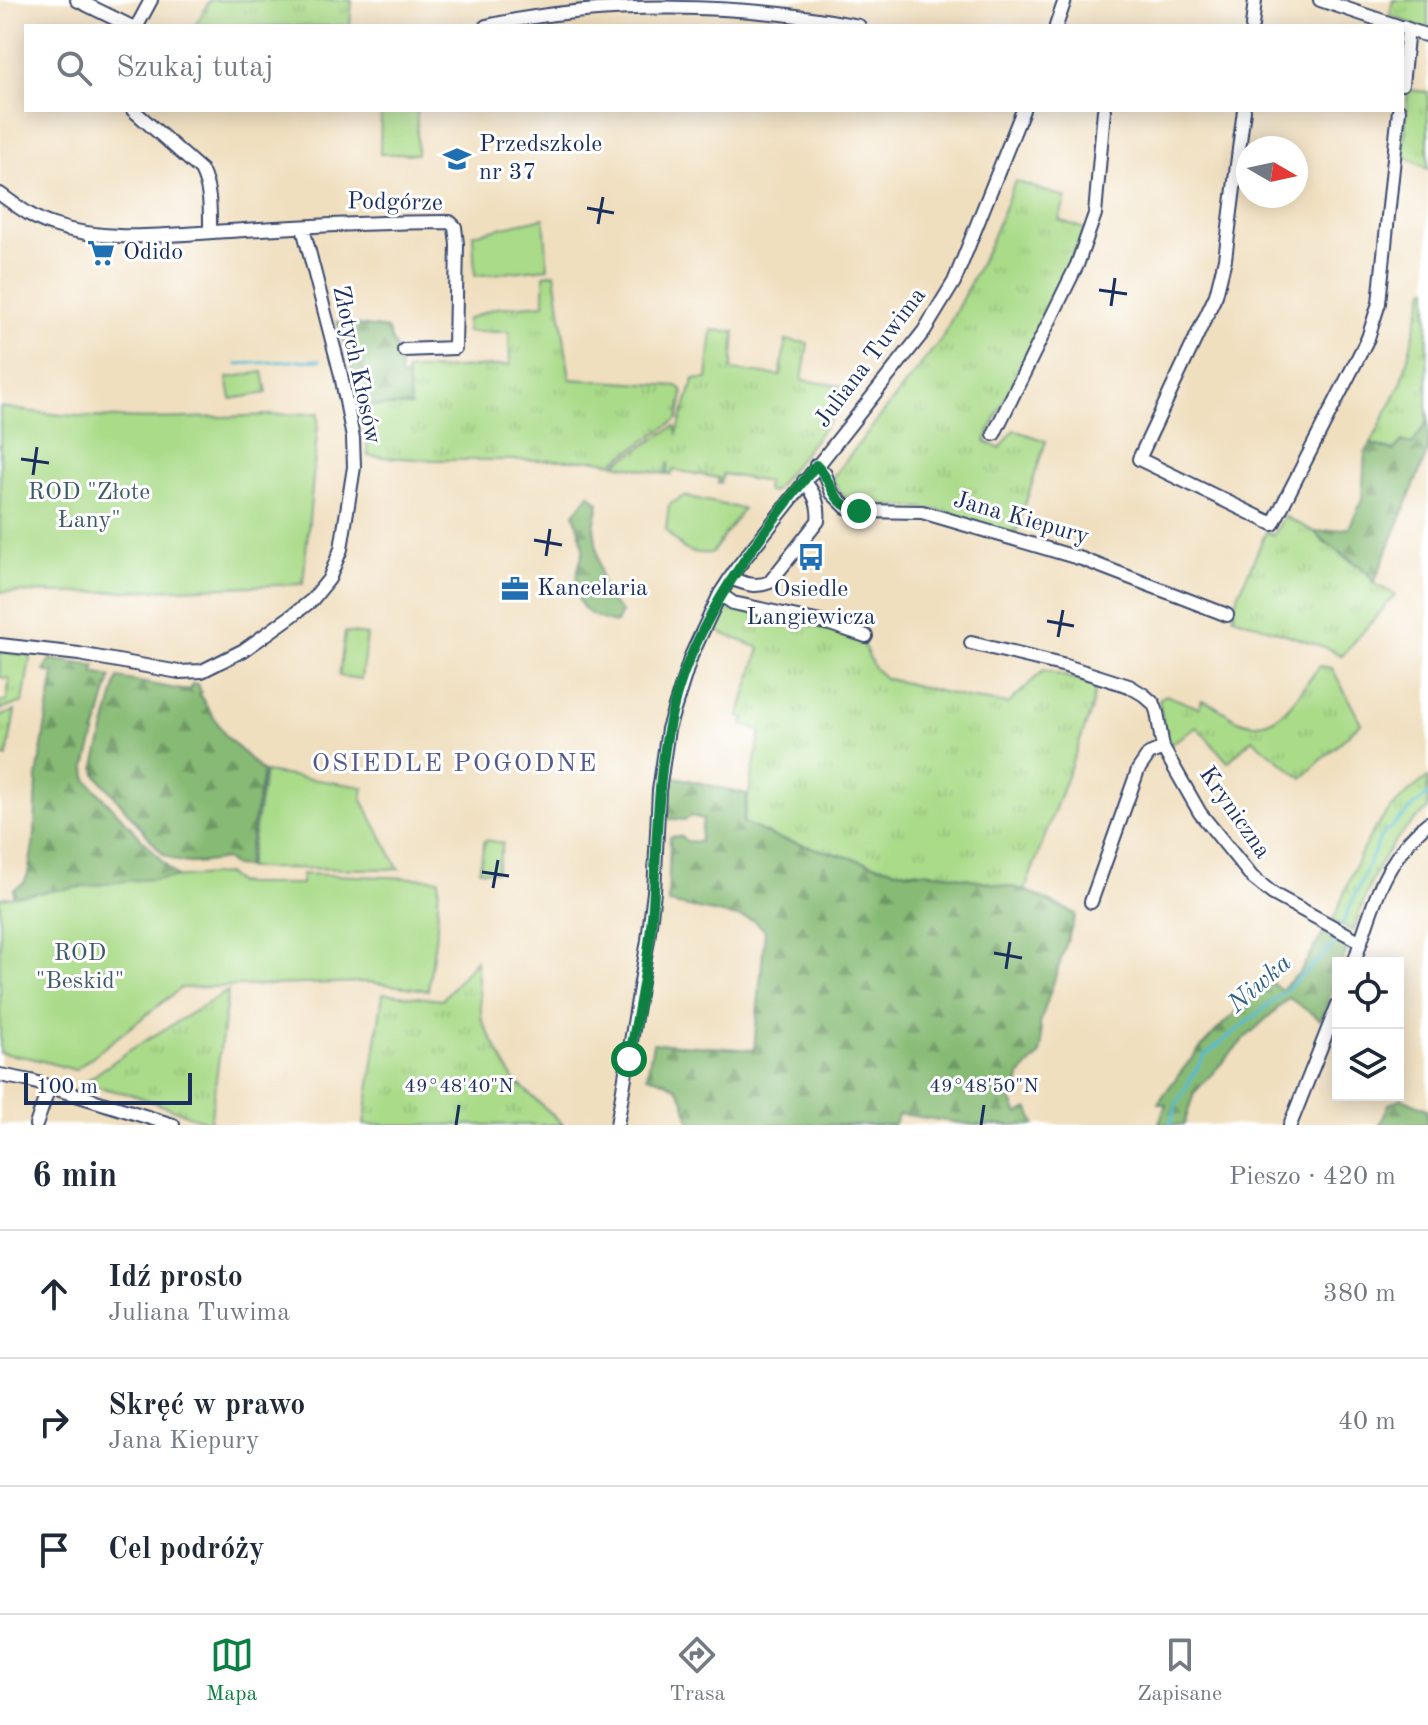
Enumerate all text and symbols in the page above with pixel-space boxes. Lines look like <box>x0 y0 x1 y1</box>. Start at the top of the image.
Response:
search box <box>24 24 1404 112</box>
icon: search <box>52 46 96 90</box>
text: Szukaj tutaj <box>116 53 274 83</box>
place label: Przedszkole nr 37 <box>479 133 602 185</box>
north arrow <box>1236 136 1308 208</box>
school or university icon: Przedszkole nr 37 <box>442 144 472 174</box>
street label: Podgórze <box>347 190 443 216</box>
supermarket icon: Odido <box>86 238 116 268</box>
place label: Odido <box>123 241 183 265</box>
street label: Złotych Kłosów <box>327 283 385 447</box>
street label: Juliana Tuwima <box>811 284 931 432</box>
park label: ROD "Złote Łany" <box>28 481 150 533</box>
street label: Jana Kiepury <box>950 488 1092 550</box>
route end <box>841 493 877 529</box>
bus stop icon: Osiedle Langiewicza <box>796 542 826 572</box>
office icon: Kancelaria <box>500 574 530 604</box>
place label: Kancelaria <box>537 577 648 601</box>
place label: Osiedle Langiewicza <box>746 578 876 630</box>
district label: OSIEDLE POGODNE <box>312 751 598 777</box>
street label: Kryniczna <box>1194 763 1274 863</box>
park label: ROD "Beskid" <box>36 942 124 994</box>
water label: Niwka <box>1223 950 1297 1019</box>
map controls <box>1332 957 1404 1101</box>
button: locate <box>1332 957 1404 1029</box>
button: layers <box>1332 1029 1404 1101</box>
route start <box>611 1041 647 1077</box>
scale bar <box>24 1069 192 1105</box>
text: 100 m <box>36 1076 98 1098</box>
text: 49°48'40"N <box>404 1077 514 1097</box>
text: 49°48'50"N <box>929 1077 1039 1097</box>
text: 6 min <box>32 1160 117 1194</box>
text: Pieszo · 420 m <box>1229 1164 1396 1190</box>
text: Idź prosto <box>108 1263 243 1293</box>
icon: ahead <box>32 1272 76 1316</box>
text: 380 m <box>1323 1281 1396 1307</box>
text: Juliana Tuwima <box>108 1300 290 1326</box>
text: Skręć w prawo <box>108 1391 305 1421</box>
icon: right <box>32 1400 76 1444</box>
text: 40 m <box>1338 1409 1396 1435</box>
text: Jana Kiepury <box>108 1428 259 1454</box>
icon: arrive <box>32 1528 76 1572</box>
text: Cel podróży <box>108 1535 265 1565</box>
tab: Mapa <box>206 1633 257 1708</box>
tab: Trasa <box>669 1633 725 1708</box>
tab: Zapisane <box>1137 1633 1222 1708</box>

